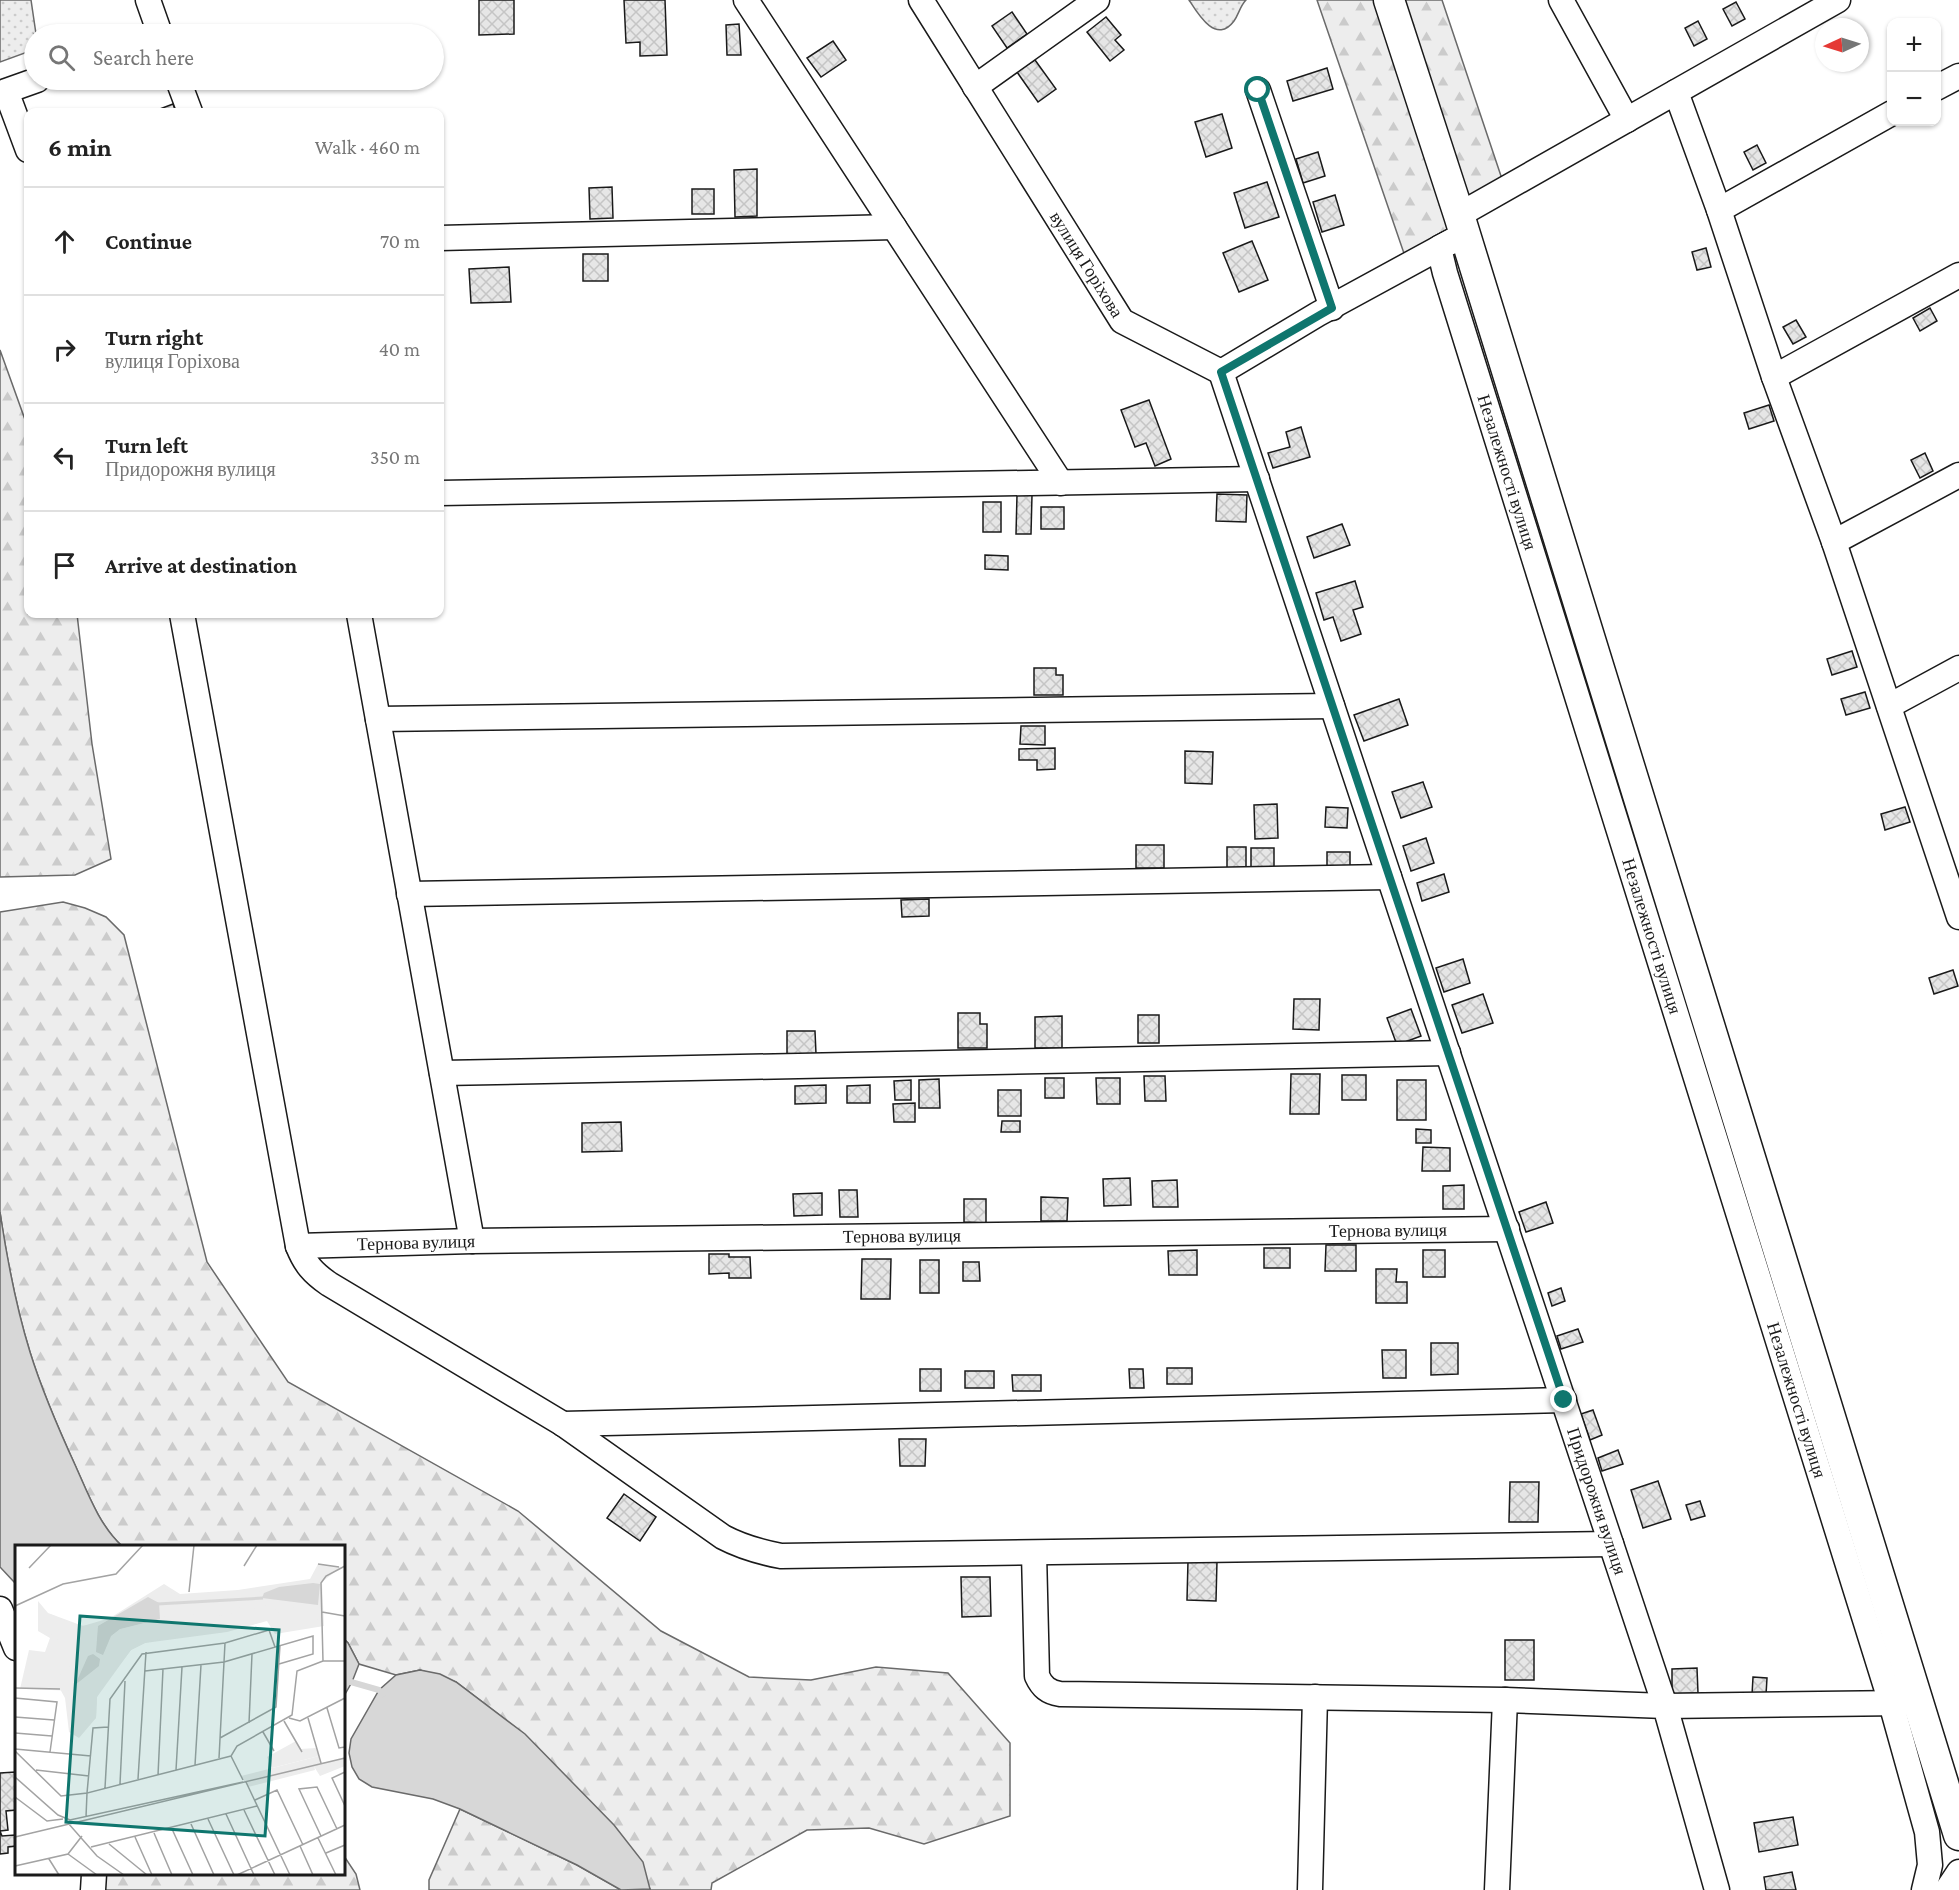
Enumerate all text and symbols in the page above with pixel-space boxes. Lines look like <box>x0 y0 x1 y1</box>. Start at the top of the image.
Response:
north arrow <box>1815 18 1869 72</box>
map controls <box>1887 18 1941 126</box>
button: + <box>1887 18 1941 72</box>
search box <box>24 24 444 90</box>
icon: search <box>45 41 78 74</box>
text: Search here <box>93 45 194 70</box>
button: − <box>1887 72 1941 126</box>
route start <box>1244 76 1270 102</box>
text: 6 min <box>48 133 112 162</box>
text: Walk · 460 m <box>315 136 420 158</box>
street label: вулиця Горіхова <box>1046 208 1127 321</box>
icon: ahead <box>48 225 81 258</box>
text: Continue <box>105 229 192 254</box>
text: 70 m <box>380 230 420 252</box>
text: Turn right <box>105 325 203 350</box>
icon: right <box>48 333 81 366</box>
text: 40 m <box>379 338 420 360</box>
text: вулиця Горіхова <box>105 350 240 372</box>
street label: Незалежності вулиця <box>1473 392 1541 552</box>
text: Turn left <box>105 433 188 458</box>
icon: left <box>48 441 81 474</box>
text: 350 m <box>370 446 420 468</box>
text: Придорожня вулиця <box>105 458 276 480</box>
icon: arrive <box>48 549 81 582</box>
text: Arrive at destination <box>105 553 297 578</box>
street label: Незалежності вулиця <box>1618 856 1685 1016</box>
street label: Тернова вулиця <box>1329 1220 1447 1241</box>
street label: Тернова вулиця <box>843 1225 961 1247</box>
street label: Тернова вулиця <box>357 1231 475 1254</box>
street label: Незалежності вулиця <box>1763 1320 1830 1480</box>
route end <box>1550 1386 1576 1412</box>
street label: Придорожня вулиця <box>1563 1425 1631 1577</box>
inset map <box>15 1545 345 1875</box>

